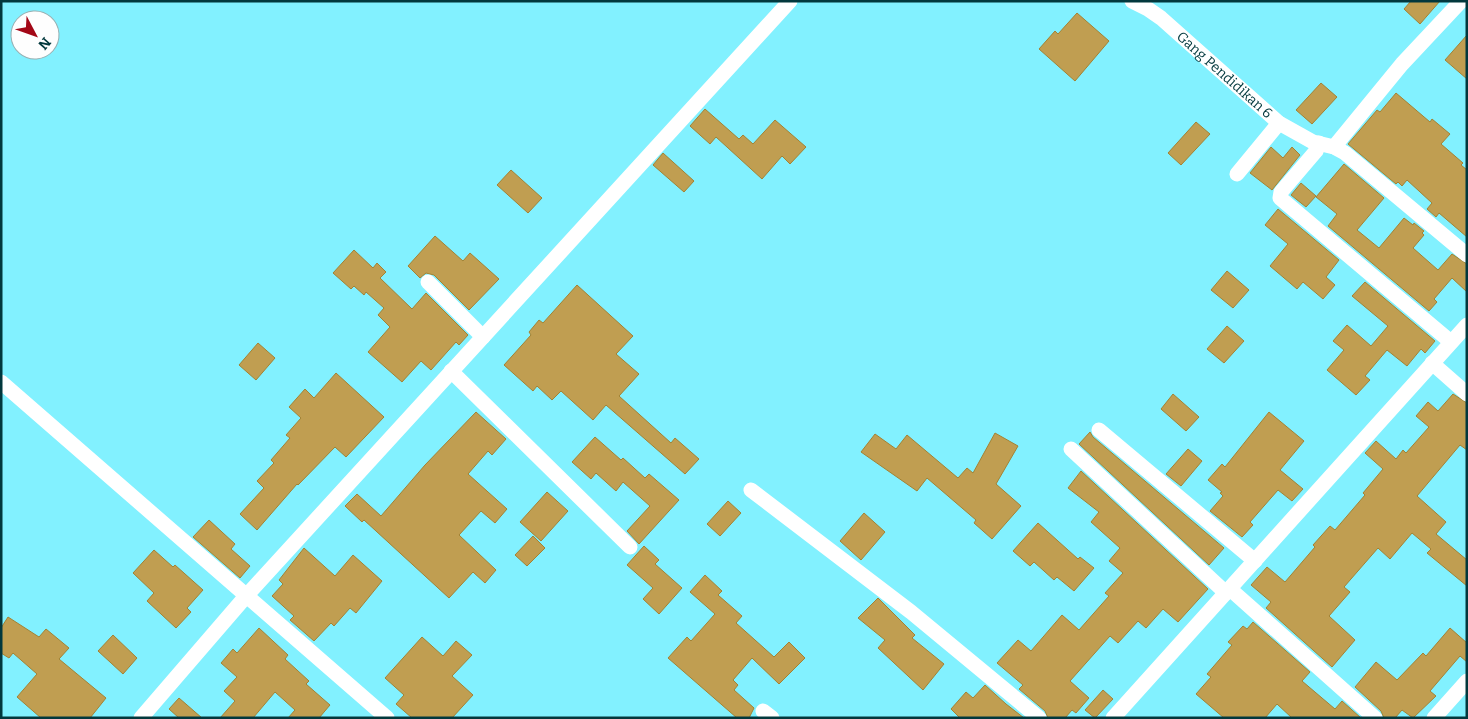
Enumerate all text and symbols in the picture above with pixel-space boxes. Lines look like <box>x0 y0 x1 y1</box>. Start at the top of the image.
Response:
north arrow <box>10 10 60 60</box>
street label: Gang Pendidikan 6 <box>1173 28 1276 122</box>
text: N <box>34 34 54 53</box>

